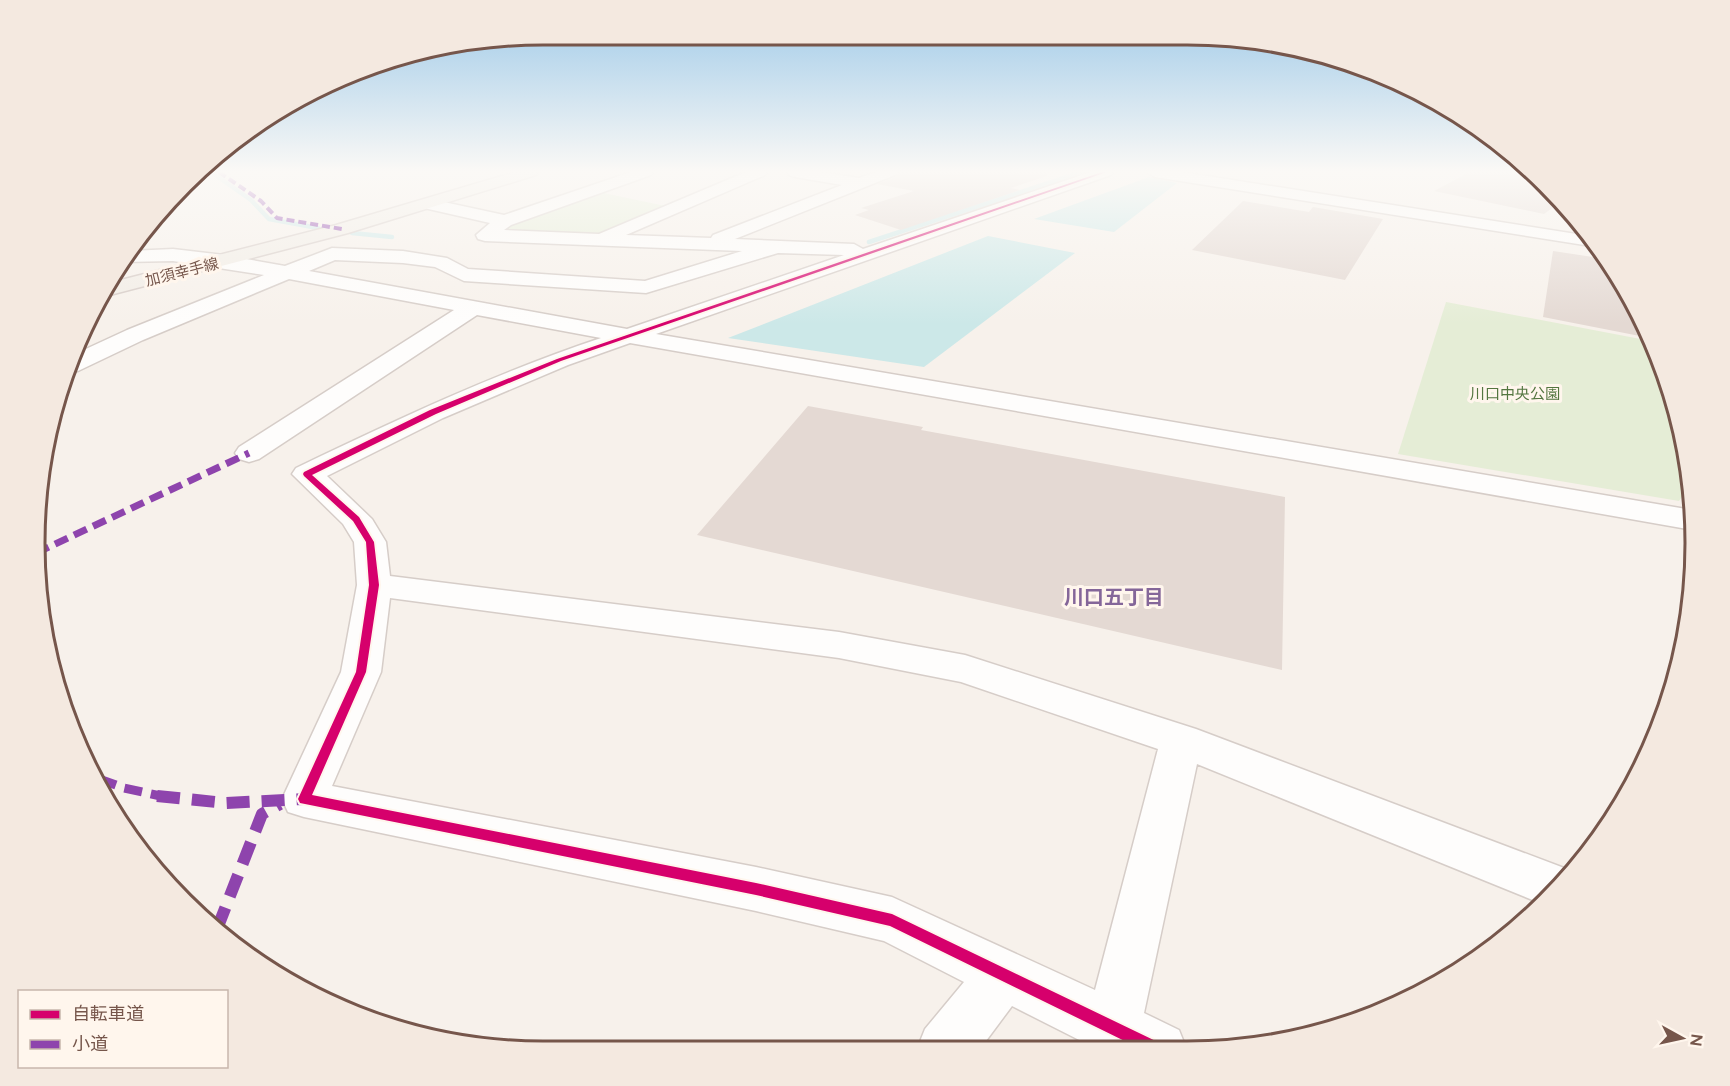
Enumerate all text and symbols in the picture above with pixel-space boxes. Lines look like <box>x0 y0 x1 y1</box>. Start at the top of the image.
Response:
street label: 加須幸手線 <box>143 254 221 290</box>
park label: 川口中央公園 <box>1470 385 1560 403</box>
district label: 川口五丁目 <box>1064 585 1164 609</box>
legend <box>18 990 228 1068</box>
text: 自転車道 <box>72 1003 144 1025</box>
north arrow <box>1652 1008 1712 1068</box>
text: 小道 <box>72 1033 108 1055</box>
text: N <box>1686 1033 1707 1047</box>

